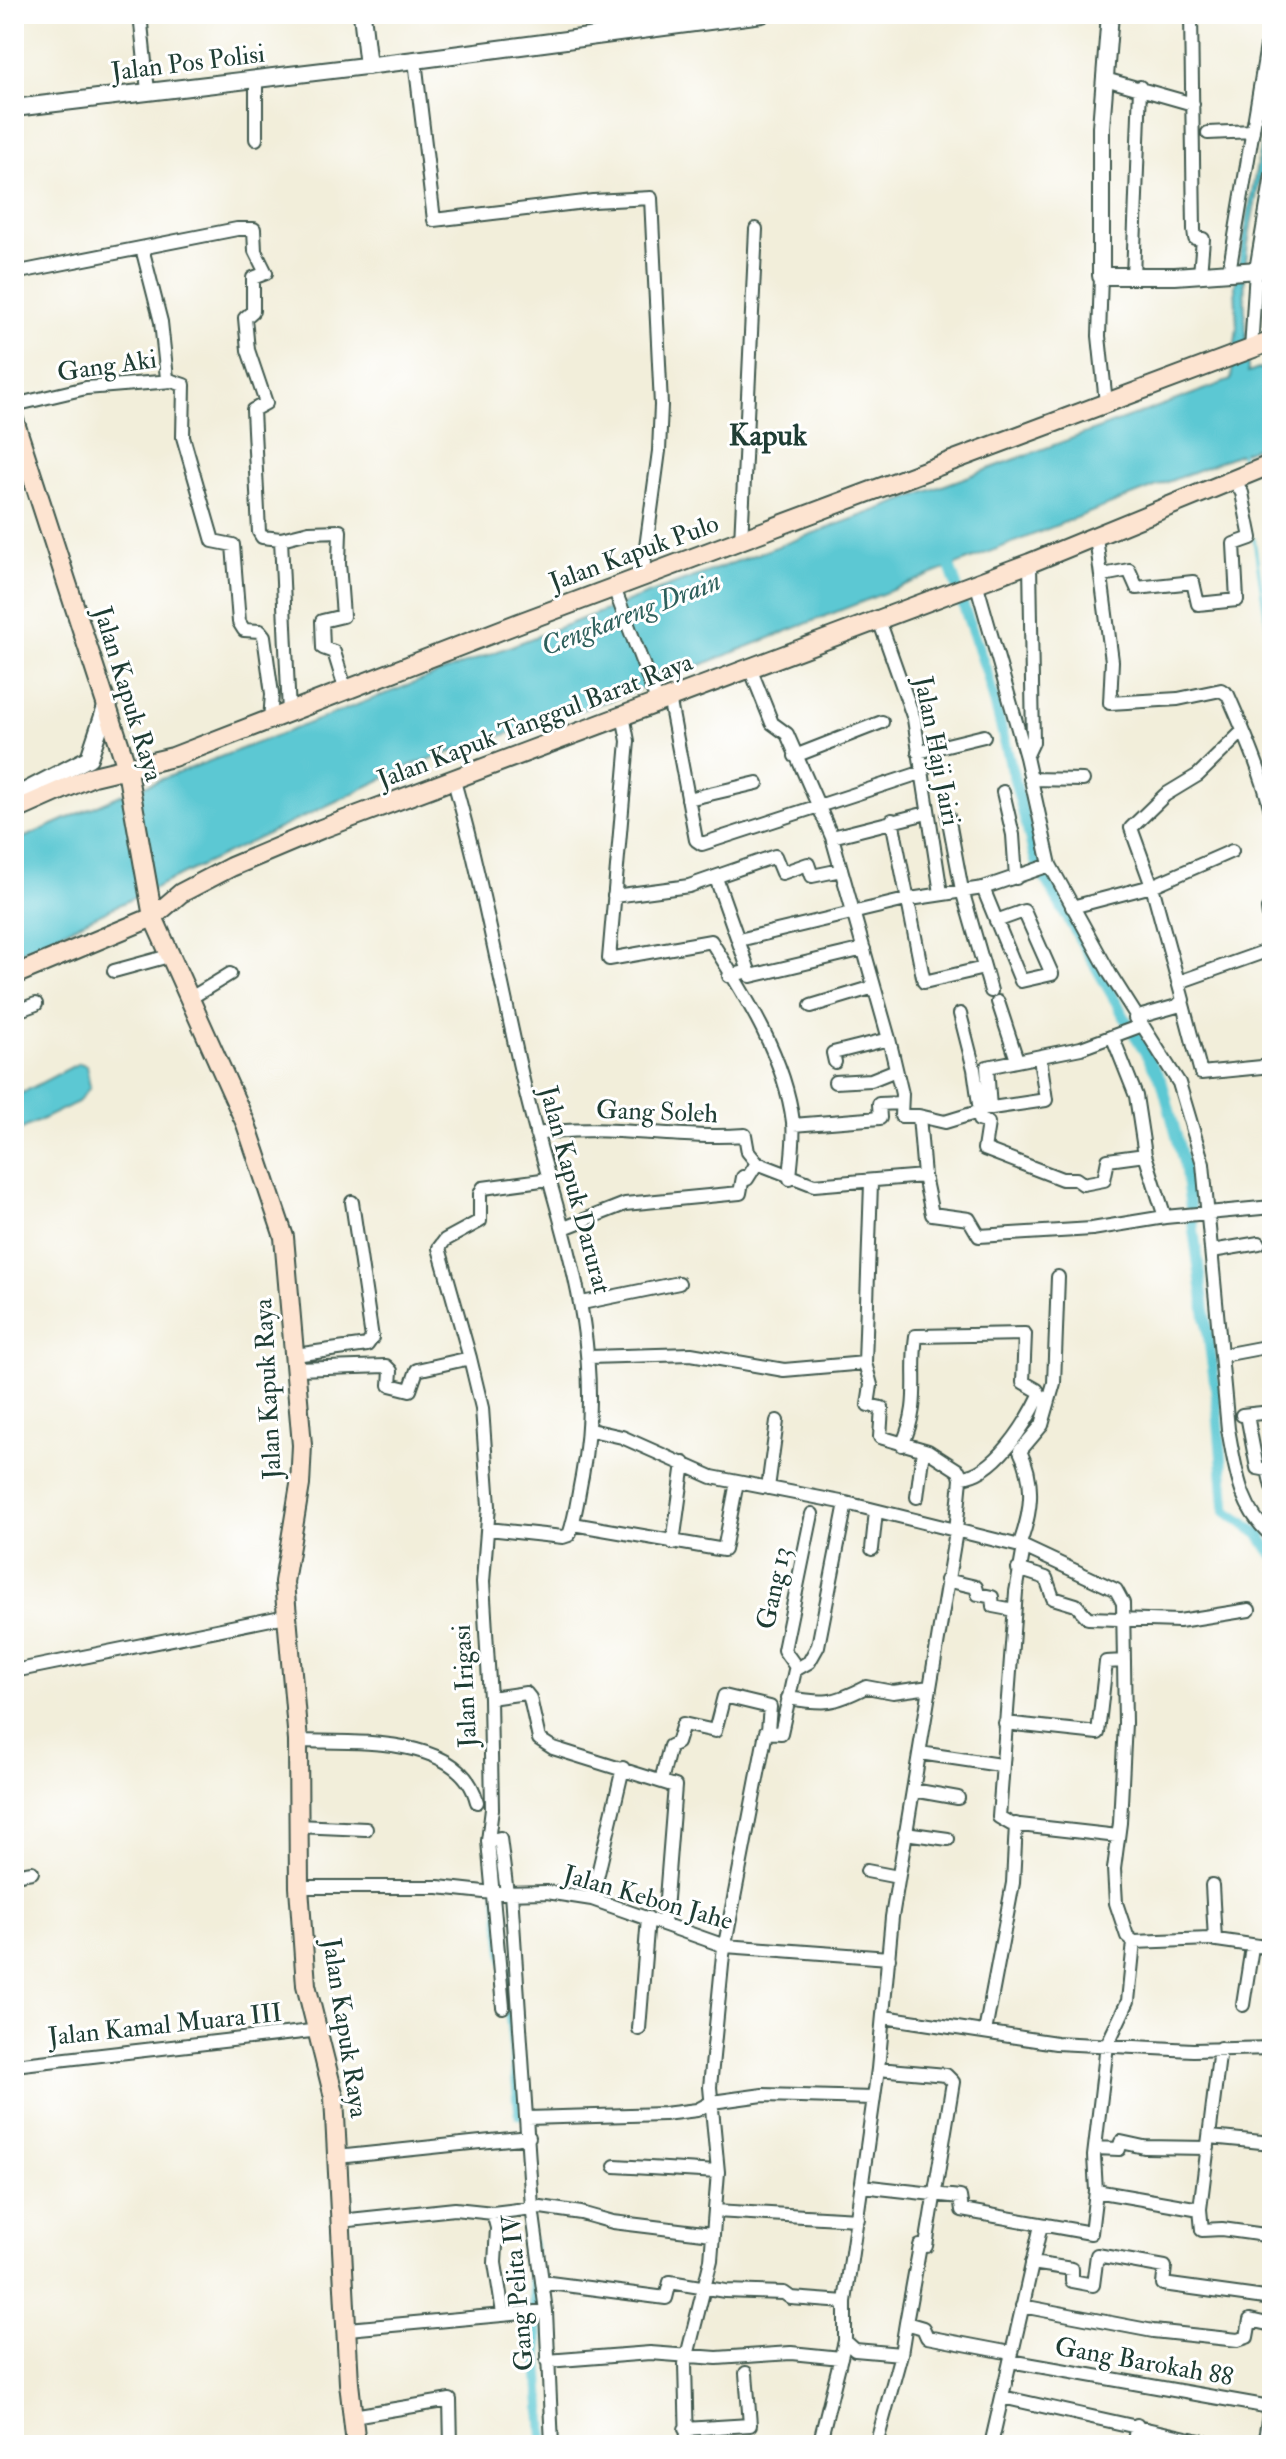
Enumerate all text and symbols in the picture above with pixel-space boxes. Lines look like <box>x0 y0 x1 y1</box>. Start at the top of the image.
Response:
street label: Jalan Pos Polisi <box>108 38 267 88</box>
street label: Gang Aki <box>55 343 159 389</box>
district label: Kapuk <box>729 417 808 454</box>
street label: Jalan Kapuk Pulo <box>544 508 723 600</box>
water label: Cengkareng Drain <box>536 564 726 664</box>
street label: Jalan Kapuk Raya <box>85 602 170 786</box>
street label: Jalan Kapuk Tanggul Barat Raya <box>372 646 698 797</box>
street label: Jalan Haji Jairi <box>907 673 967 828</box>
street label: Jalan Kapuk Darurat <box>531 1082 618 1298</box>
street label: Gang Soleh <box>595 1094 719 1130</box>
street label: Jalan Kapuk Raya <box>247 1297 290 1481</box>
street label: Gang 13 <box>750 1544 798 1632</box>
street label: Jalan Irigasi <box>446 1624 484 1749</box>
street label: Jalan Kebon Jahe <box>559 1858 737 1938</box>
street label: Jalan Kapuk Raya <box>314 1935 375 2120</box>
street label: Jalan Kamal Muara III <box>45 1997 284 2053</box>
street label: Gang Pelita IV <box>495 2212 541 2372</box>
street label: Gang Barokah 88 <box>1052 2331 1236 2393</box>

